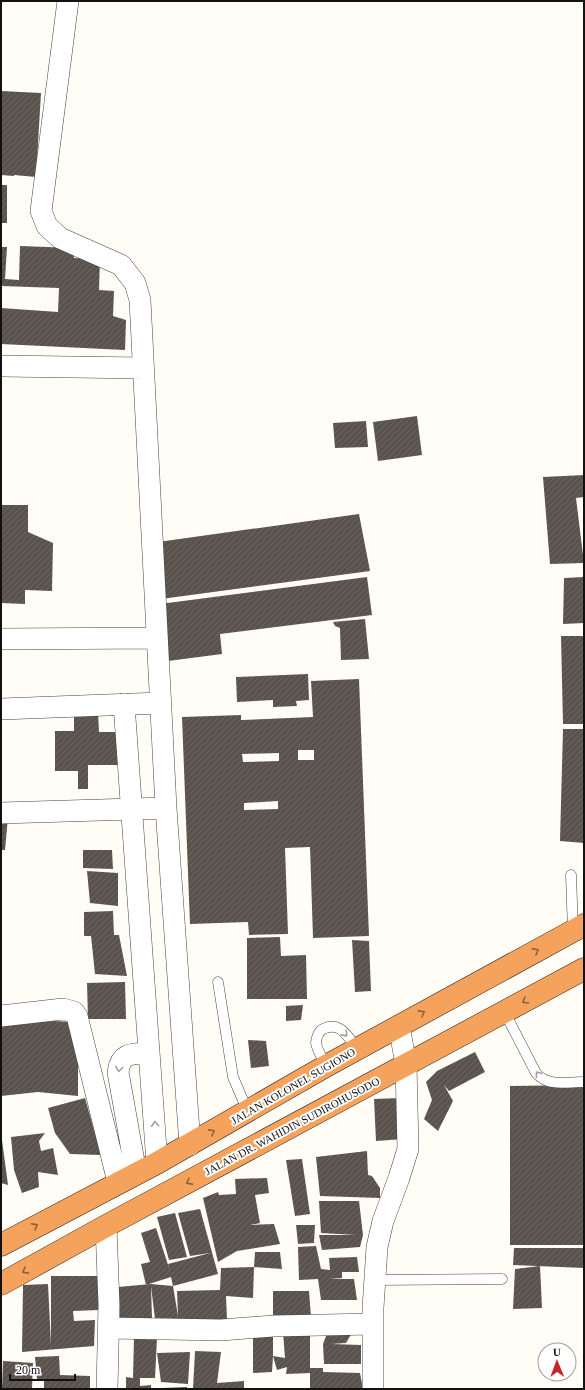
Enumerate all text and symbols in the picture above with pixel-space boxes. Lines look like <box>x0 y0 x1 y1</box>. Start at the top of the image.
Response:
one-way arrow <box>532 948 540 955</box>
one-way arrow <box>522 997 529 1004</box>
one-way arrow <box>418 1010 426 1018</box>
one-way arrow <box>341 1030 348 1037</box>
street label: JALAN KOLONEL SUGIONO <box>229 1045 357 1127</box>
one-way arrow <box>115 1065 124 1072</box>
one-way arrow <box>535 1071 543 1078</box>
street label: JALAN DR. WAHIDIN SUDIROHUSODO <box>203 1075 381 1177</box>
one-way arrow <box>150 1121 159 1127</box>
one-way arrow <box>208 1130 215 1137</box>
one-way arrow <box>185 1177 193 1185</box>
one-way arrow <box>31 1224 39 1231</box>
one-way arrow <box>22 1266 29 1273</box>
north arrow <box>537 1342 577 1382</box>
text: U <box>553 1346 561 1358</box>
scale bar <box>10 1356 75 1382</box>
text: 20 m <box>16 1363 41 1377</box>

